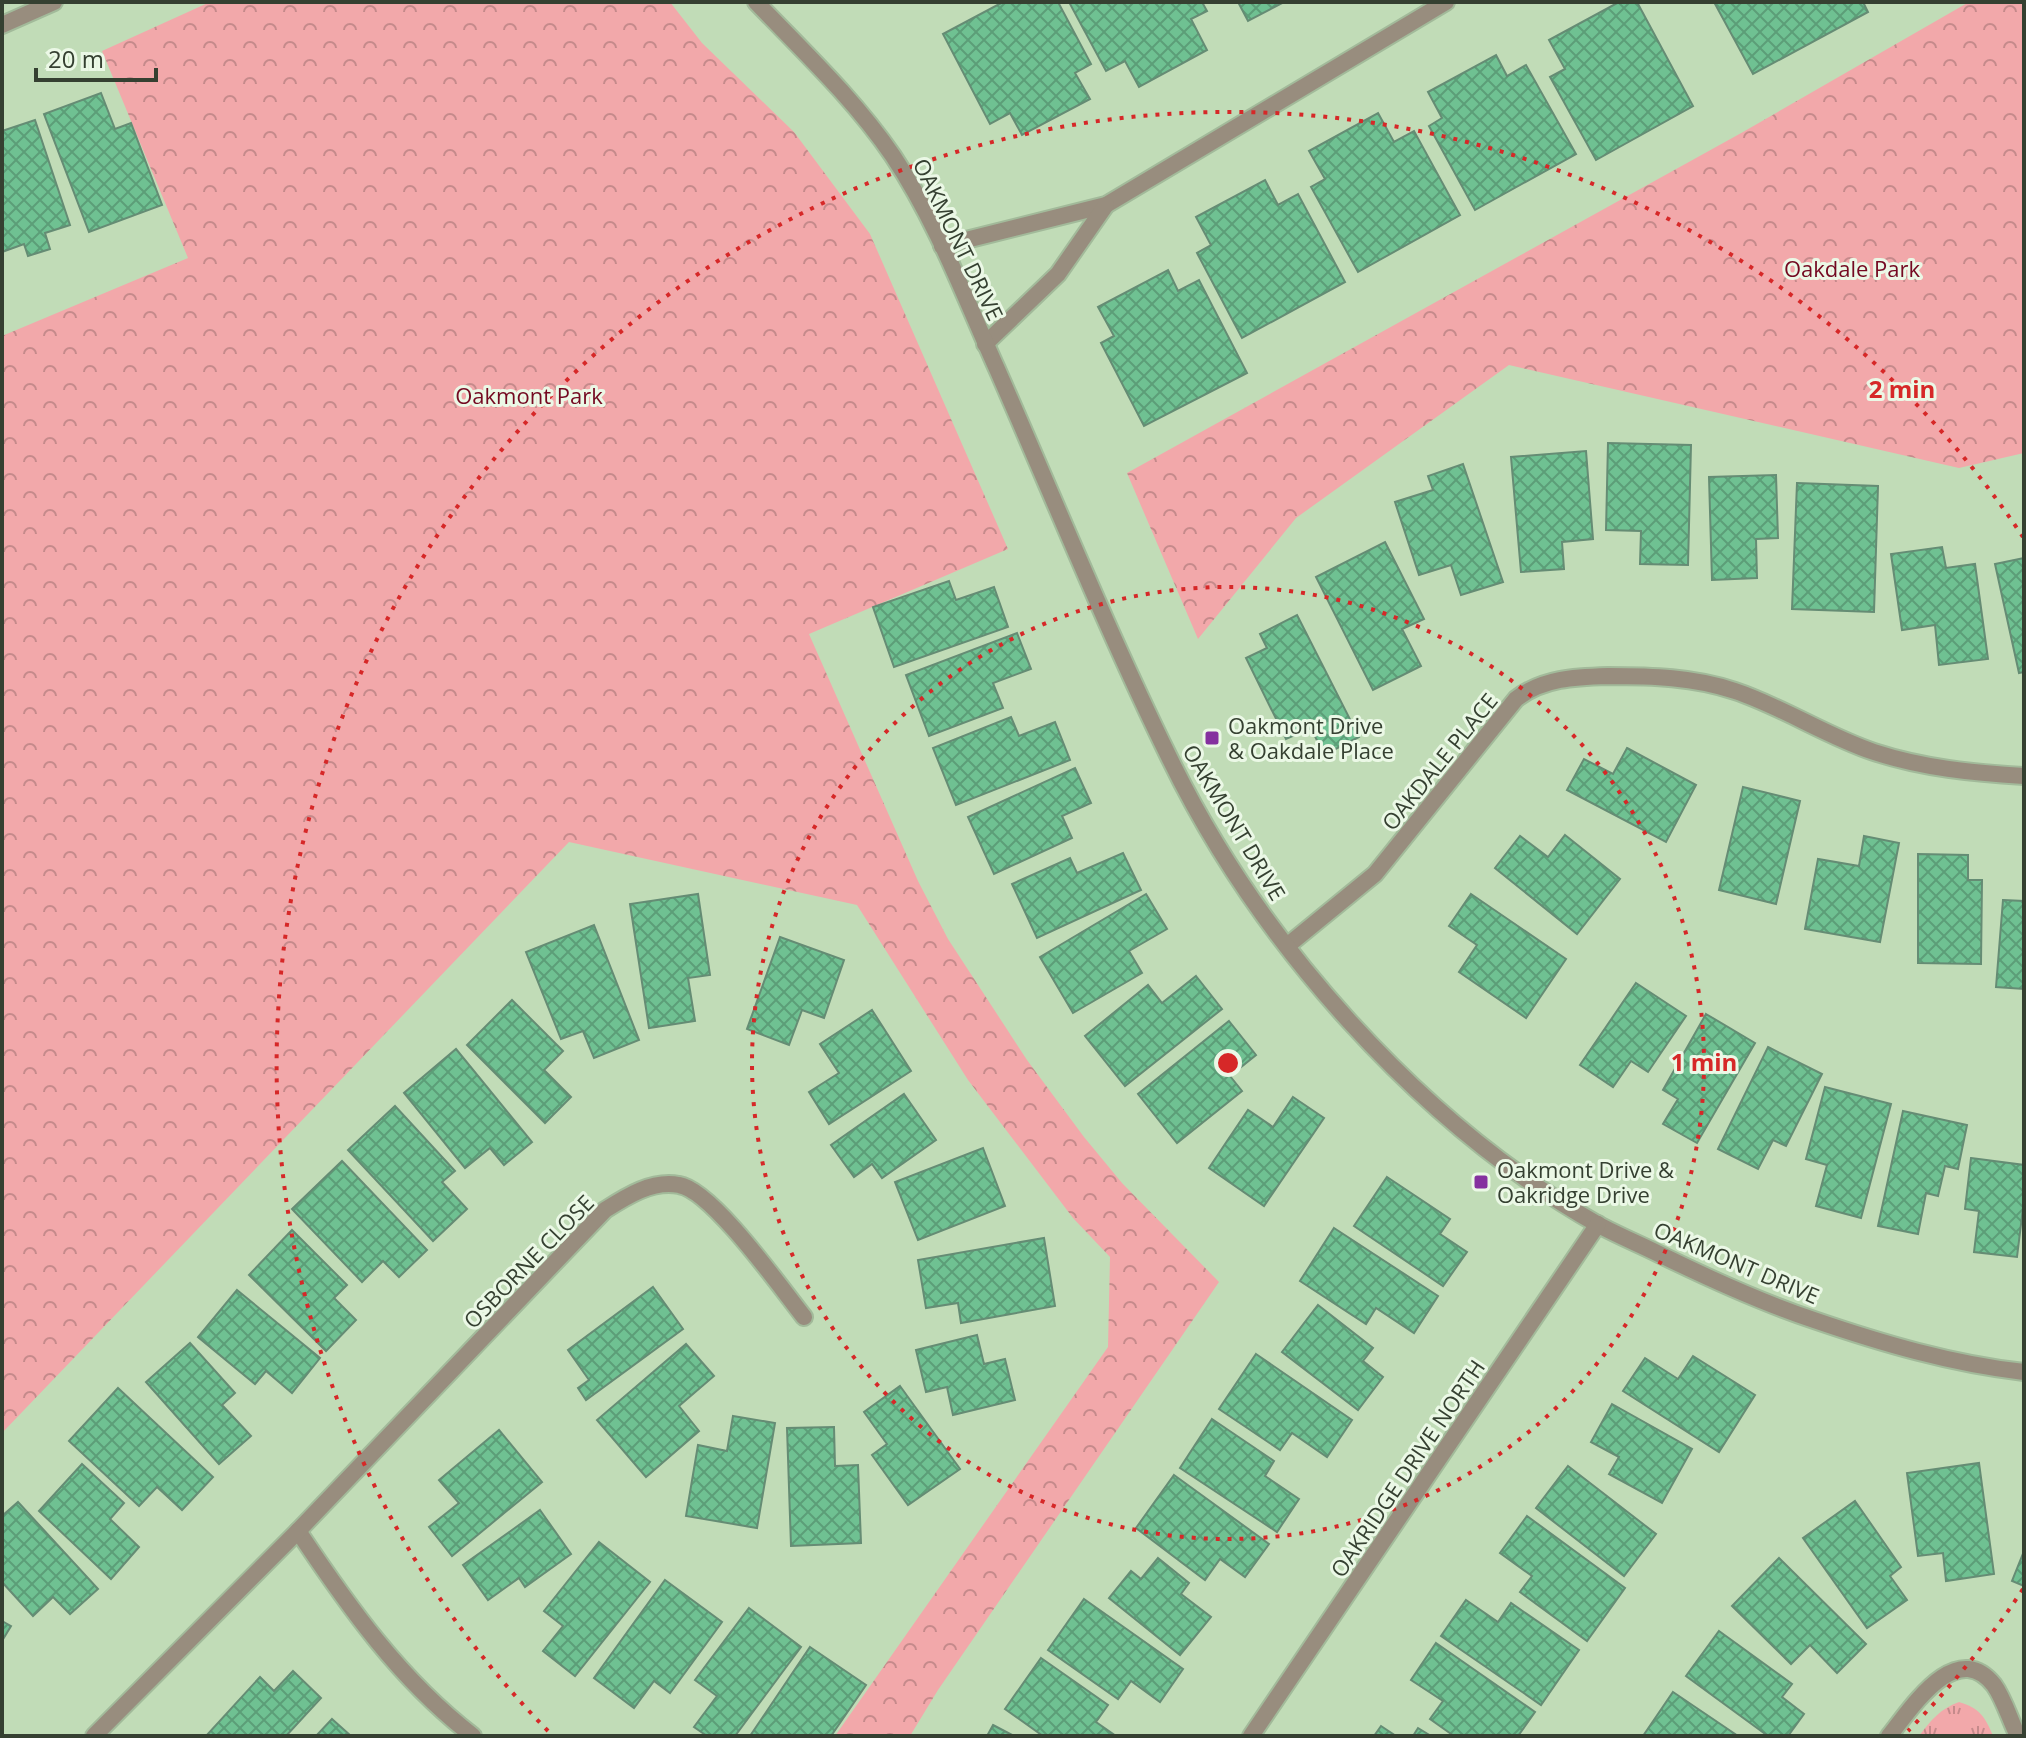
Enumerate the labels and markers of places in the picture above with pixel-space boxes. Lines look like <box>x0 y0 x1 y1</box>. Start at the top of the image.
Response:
place label: Oakmont Drive & Oakdale Place <box>1228 710 1394 765</box>
marker: Oakmont Drive & Oakdale Place <box>1203 729 1221 747</box>
centre of rings <box>1214 1049 1242 1077</box>
place label: Oakmont Drive & Oakridge Drive <box>1497 1154 1674 1209</box>
marker: Oakmont Drive & Oakridge Drive <box>1472 1173 1490 1191</box>

